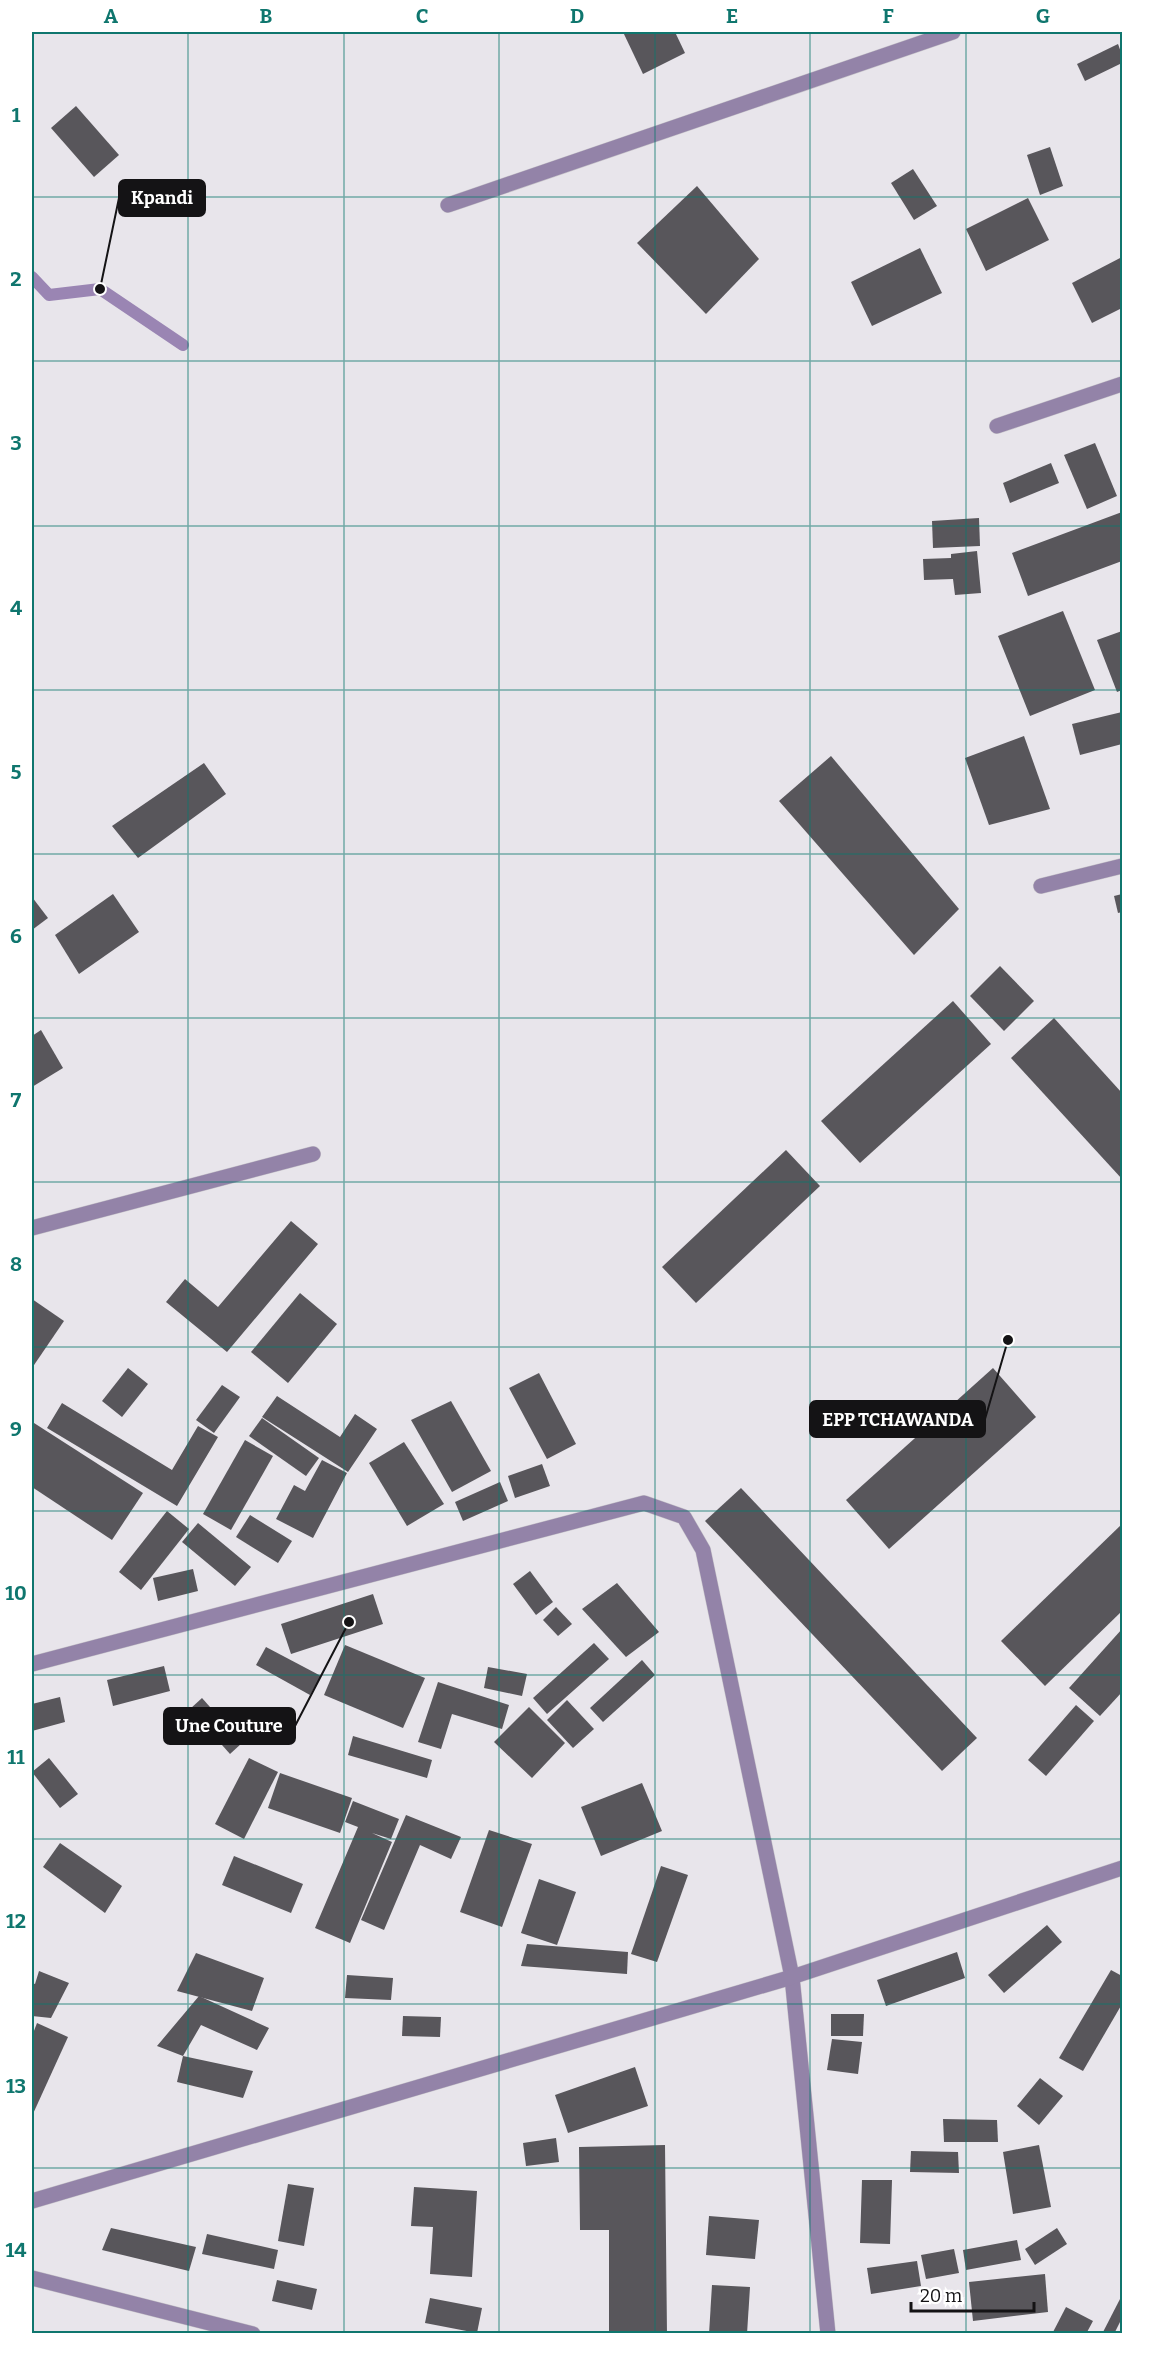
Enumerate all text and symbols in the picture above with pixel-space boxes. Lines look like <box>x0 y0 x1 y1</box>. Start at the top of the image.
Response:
text: A <box>104 4 119 28</box>
text: B <box>260 4 273 28</box>
text: C <box>416 4 428 28</box>
text: D <box>570 4 584 28</box>
text: E <box>726 4 738 28</box>
text: F <box>882 4 894 28</box>
text: G <box>1036 4 1050 28</box>
text: 1 <box>12 103 21 127</box>
callout: Kpandi <box>119 180 205 216</box>
text: Kpandi <box>131 187 193 209</box>
text: 2 <box>10 267 22 291</box>
text: 3 <box>10 431 22 455</box>
text: 4 <box>10 596 22 620</box>
text: 5 <box>11 760 22 784</box>
text: 6 <box>10 924 22 948</box>
text: 7 <box>11 1088 22 1112</box>
text: 8 <box>10 1252 22 1276</box>
callout: EPP TCHAWANDA <box>810 1401 985 1437</box>
text: EPP TCHAWANDA <box>822 1409 974 1431</box>
text: 9 <box>10 1417 22 1441</box>
text: 10 <box>5 1581 27 1605</box>
callout: Une Couture <box>164 1708 295 1744</box>
text: Une Couture <box>175 1715 283 1737</box>
text: 11 <box>7 1745 25 1769</box>
text: 12 <box>6 1909 26 1933</box>
text: 13 <box>6 2074 26 2098</box>
text: 14 <box>6 2238 26 2262</box>
scale bar <box>911 2275 1034 2313</box>
text: 20 m <box>920 2285 962 2307</box>

